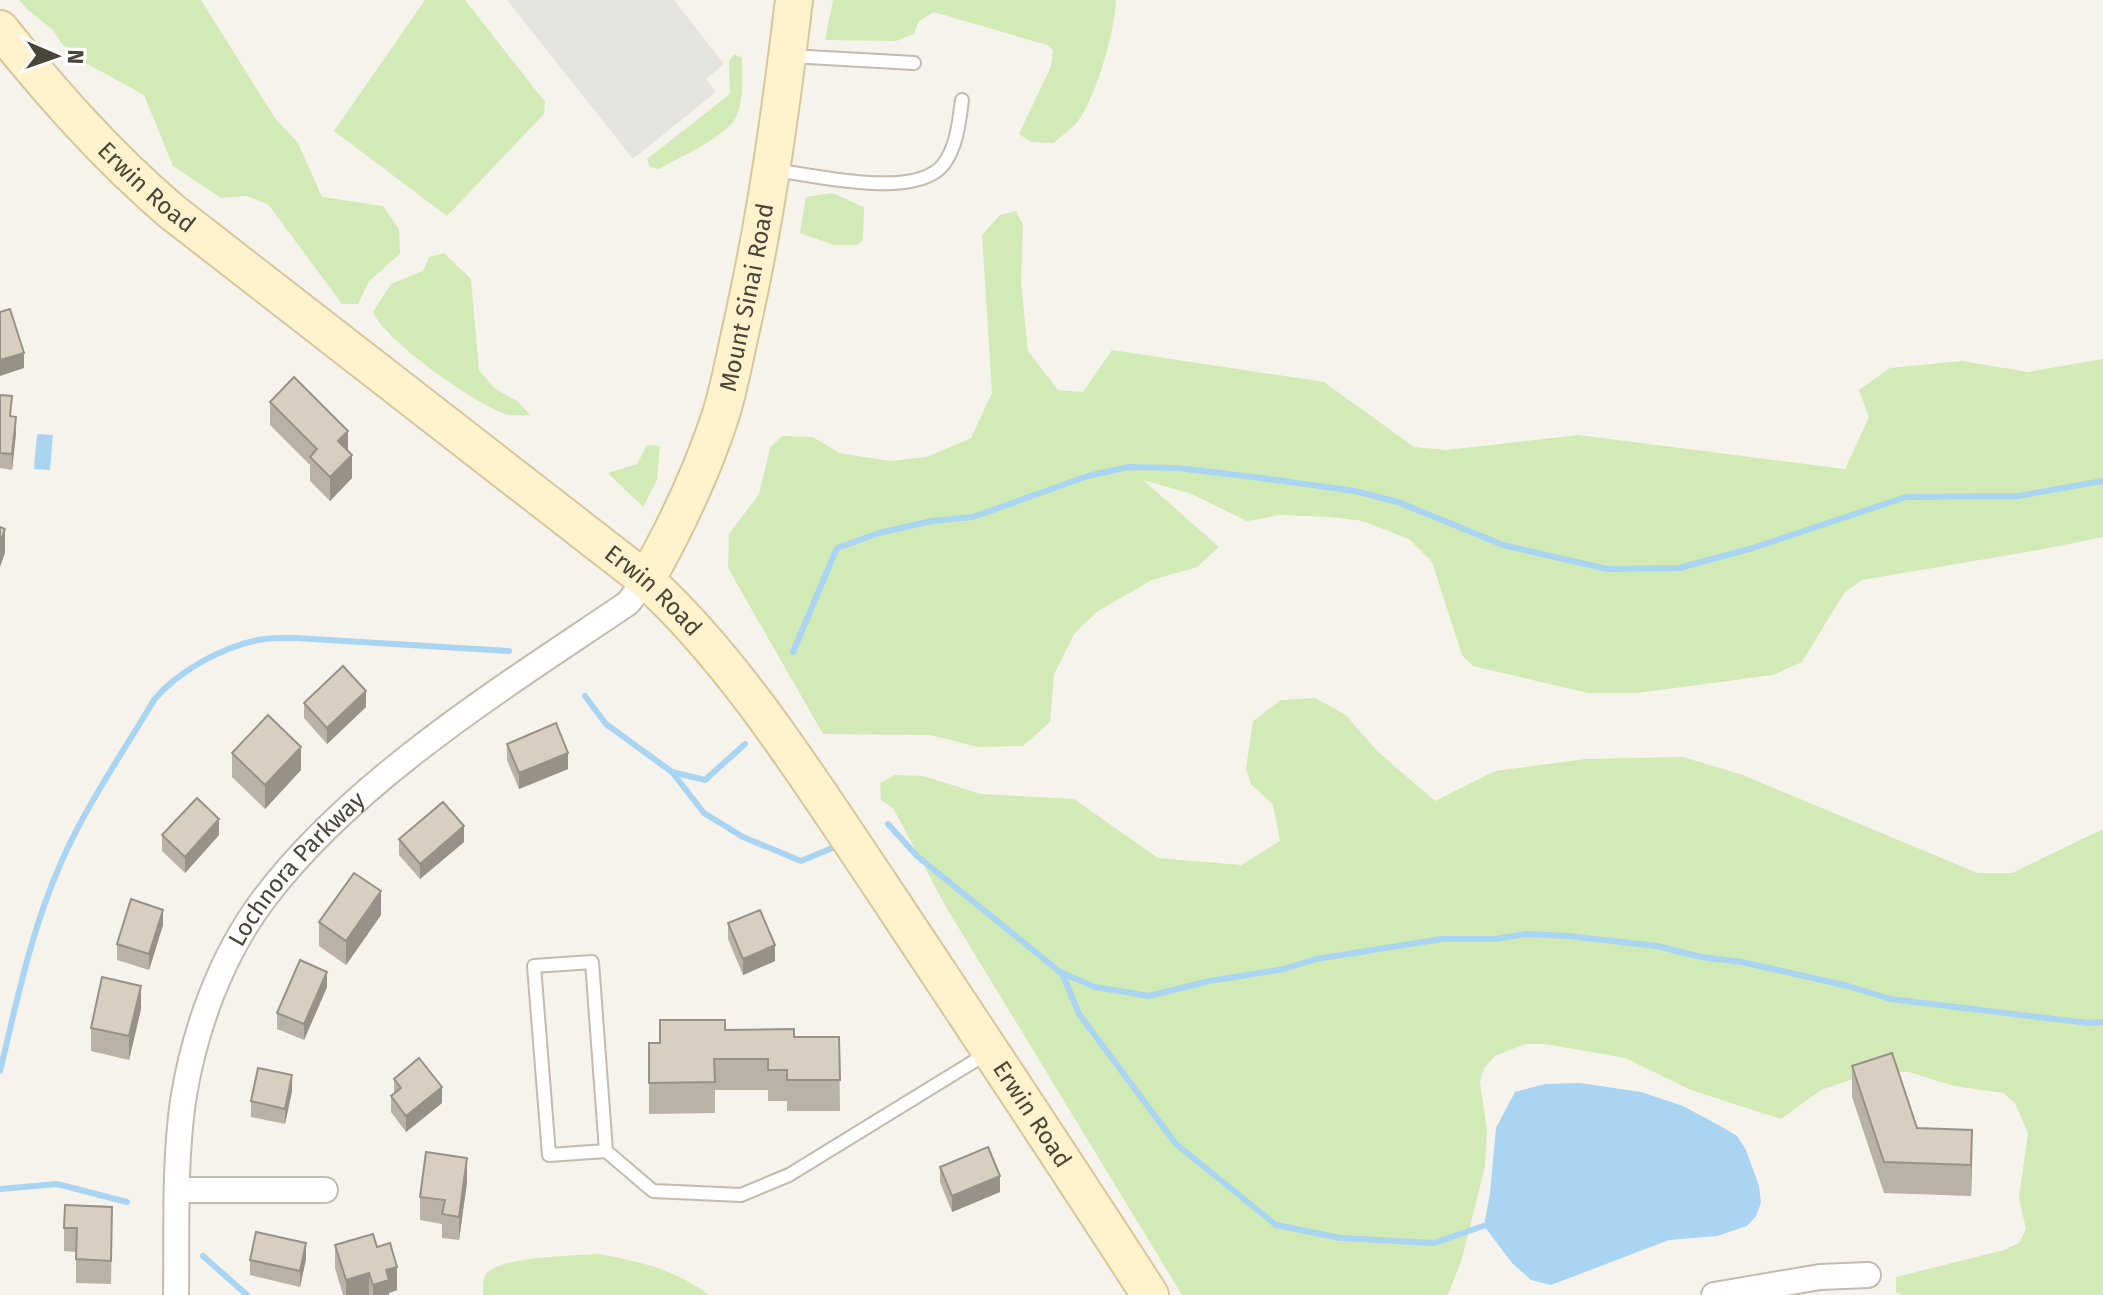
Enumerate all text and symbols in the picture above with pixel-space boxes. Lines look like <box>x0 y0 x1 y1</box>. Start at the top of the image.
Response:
north arrow <box>16 16 96 96</box>
text: N <box>62 49 89 64</box>
street label: Erwin Road <box>92 136 201 238</box>
street label: Mount Sinai Road <box>714 201 779 394</box>
street label: Erwin Road <box>599 539 708 642</box>
street label: Lochnora Parkway <box>223 786 371 951</box>
street label: Erwin Road <box>987 1056 1077 1173</box>

